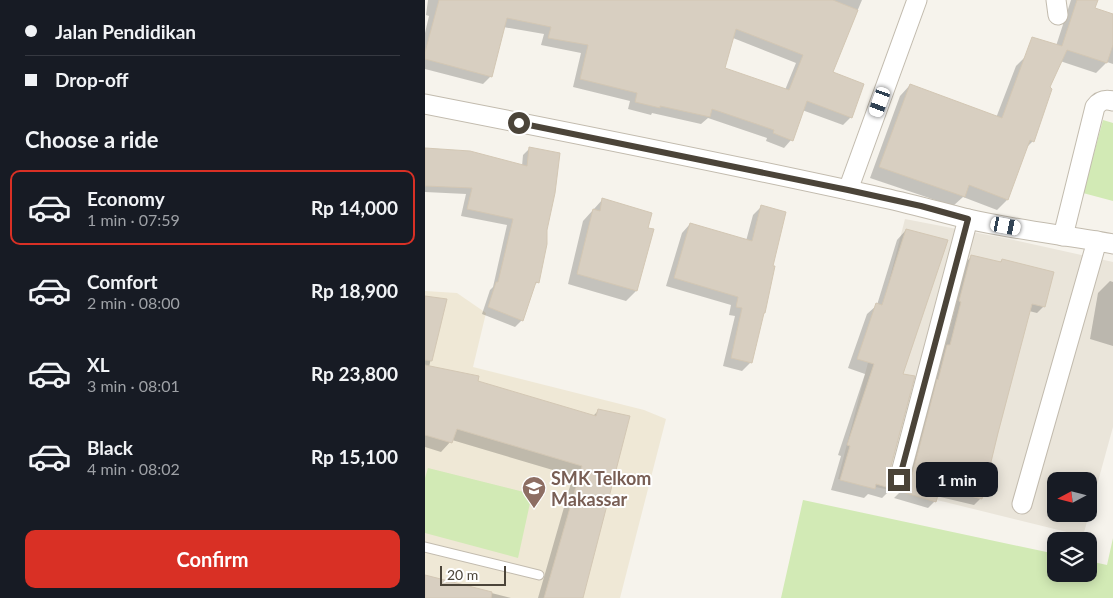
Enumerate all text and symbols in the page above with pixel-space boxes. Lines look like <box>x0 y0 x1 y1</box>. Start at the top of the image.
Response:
text: Jalan Pendidikan <box>55 20 196 43</box>
text: Drop-off <box>55 68 129 91</box>
car <box>867 85 892 119</box>
route start <box>508 112 530 134</box>
text: Choose a ride <box>25 126 159 153</box>
icon: car <box>27 185 72 230</box>
text: Economy <box>87 187 165 210</box>
text: Rp 14,000 <box>311 196 398 219</box>
text: 1 min · 07:59 <box>87 210 180 229</box>
car <box>989 216 1022 236</box>
icon: car <box>27 268 72 313</box>
text: Comfort <box>87 270 158 293</box>
text: Rp 18,900 <box>311 279 398 302</box>
text: 2 min · 08:00 <box>87 293 180 312</box>
icon: car <box>27 351 72 396</box>
text: XL <box>87 353 110 376</box>
text: Rp 23,800 <box>311 362 398 385</box>
text: 3 min · 08:01 <box>87 376 180 395</box>
icon: car <box>27 434 72 479</box>
text: Black <box>87 436 133 459</box>
text: Rp 15,100 <box>311 445 398 468</box>
text: 4 min · 08:02 <box>87 459 180 478</box>
callout: 1 min <box>917 462 999 498</box>
place label: SMK Telkom Makassar <box>551 467 651 510</box>
route end <box>888 469 910 491</box>
text: 1 min <box>937 470 977 489</box>
north arrow <box>1047 472 1097 522</box>
map controls <box>1047 472 1097 582</box>
school or university icon: SMK Telkom Makassar <box>521 475 547 509</box>
button: Confirm <box>25 530 400 588</box>
button: layers <box>1047 532 1097 582</box>
scale bar <box>440 563 506 586</box>
text: 20 m <box>447 566 478 583</box>

